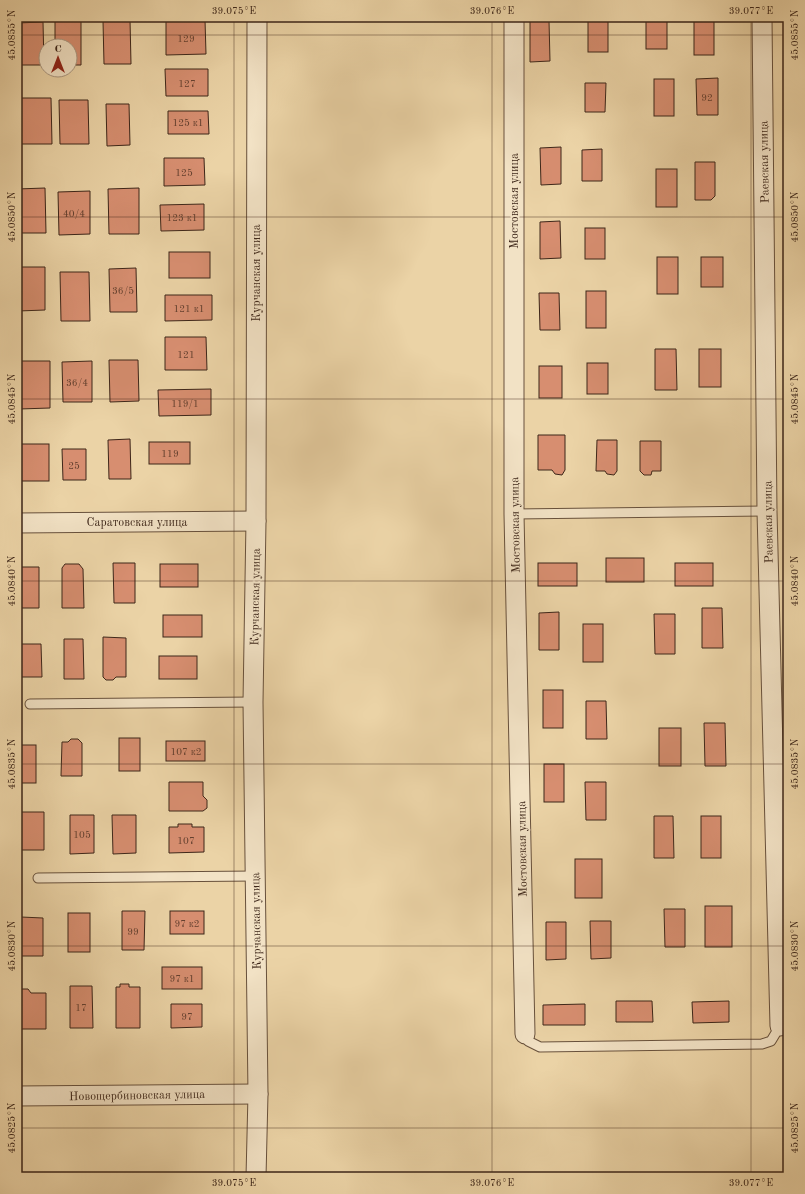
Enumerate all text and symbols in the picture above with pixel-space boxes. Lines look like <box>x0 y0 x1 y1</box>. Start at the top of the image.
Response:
text: 39.075°E <box>212 6 256 16</box>
text: 39.076°E <box>470 6 514 16</box>
text: 39.077°E <box>729 6 773 16</box>
text: 45.0855°N <box>7 9 17 61</box>
text: 45.0855°N <box>790 9 800 61</box>
house number: 129 <box>177 34 195 44</box>
north arrow <box>38 38 78 78</box>
text: С <box>54 44 62 55</box>
house number: 127 <box>178 79 196 89</box>
house number: 92 <box>701 93 713 103</box>
house number: 125 к1 <box>172 118 204 128</box>
street label: Раевская улица <box>758 120 772 204</box>
street label: Мостовская улица <box>509 153 521 249</box>
house number: 125 <box>175 168 193 178</box>
text: 45.0850°N <box>7 191 17 243</box>
text: 45.0850°N <box>790 191 800 243</box>
house number: 40/4 <box>63 209 85 219</box>
house number: 123 к1 <box>166 213 198 223</box>
street label: Курчанская улица <box>251 224 263 322</box>
house number: 36/5 <box>112 286 134 296</box>
house number: 121 к1 <box>173 304 205 314</box>
house number: 121 <box>177 350 195 360</box>
text: 45.0845°N <box>7 373 17 425</box>
text: 45.0845°N <box>790 373 800 425</box>
house number: 36/4 <box>66 378 88 388</box>
house number: 119/1 <box>171 399 199 409</box>
house number: 119 <box>161 449 179 459</box>
house number: 25 <box>68 461 80 471</box>
street label: Мостовская улица <box>509 477 523 573</box>
street label: Раевская улица <box>762 480 776 564</box>
street label: Саратовская улица <box>87 517 188 529</box>
street label: Курчанская улица <box>249 548 263 646</box>
text: 45.0840°N <box>7 555 17 607</box>
text: 45.0840°N <box>790 555 800 607</box>
text: 45.0835°N <box>7 738 17 790</box>
text: 45.0835°N <box>790 738 800 790</box>
house number: 107 к2 <box>170 747 202 757</box>
street label: Мостовская улица <box>516 801 530 897</box>
house number: 105 <box>73 830 91 840</box>
house number: 107 <box>177 836 195 846</box>
street label: Курчанская улица <box>250 872 264 970</box>
house number: 97 к2 <box>174 919 200 929</box>
text: 45.0830°N <box>7 920 17 972</box>
text: 45.0830°N <box>790 920 800 972</box>
house number: 99 <box>127 927 139 937</box>
house number: 97 к1 <box>169 974 195 984</box>
house number: 17 <box>75 1003 87 1013</box>
house number: 97 <box>181 1012 193 1022</box>
street label: Новощербиновская улица <box>69 1089 205 1103</box>
text: 45.0825°N <box>7 1102 17 1154</box>
text: 45.0825°N <box>790 1102 800 1154</box>
text: 39.075°E <box>212 1178 256 1188</box>
text: 39.076°E <box>470 1178 514 1188</box>
text: 39.077°E <box>729 1178 773 1188</box>

